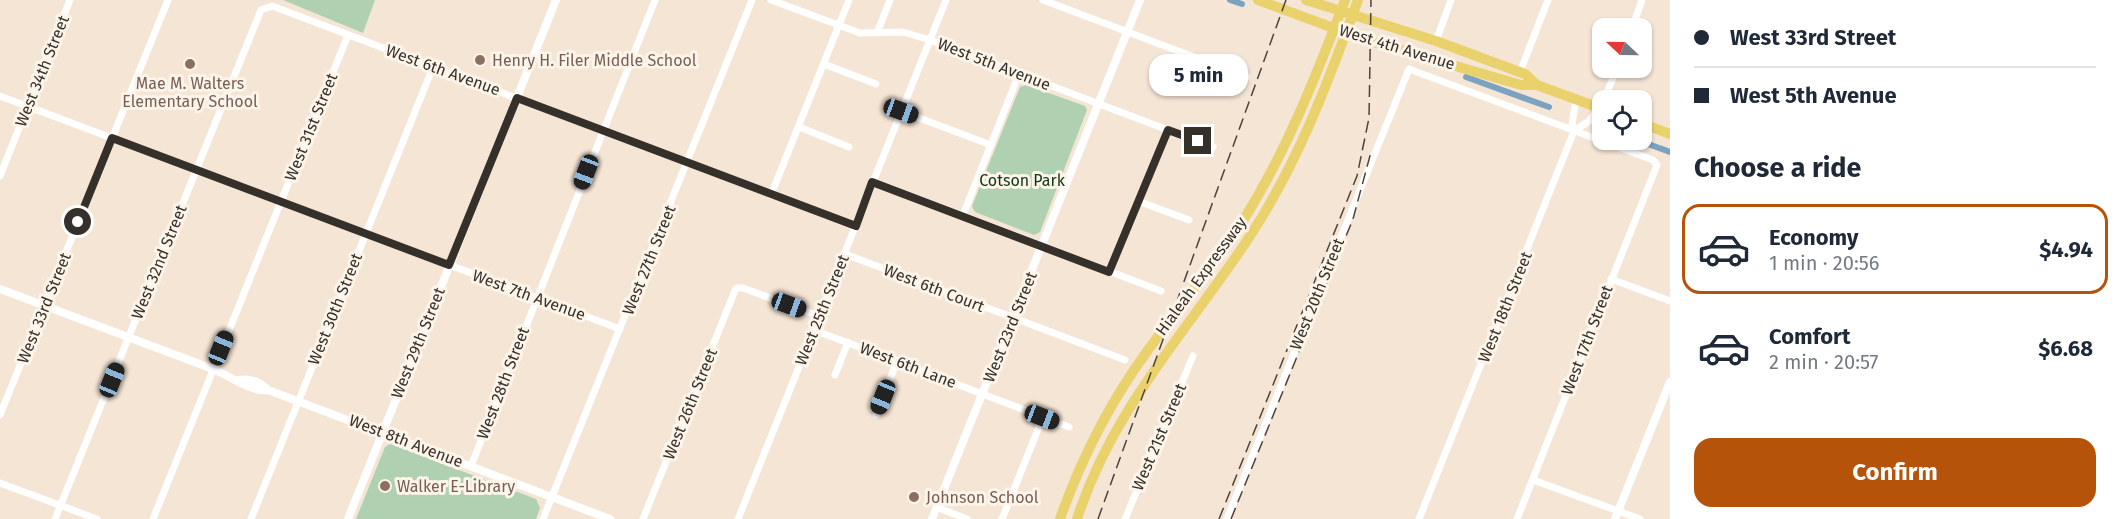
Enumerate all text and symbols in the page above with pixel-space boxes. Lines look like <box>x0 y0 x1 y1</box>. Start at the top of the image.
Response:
street label: West 34th Street <box>11 12 73 129</box>
north arrow <box>1592 18 1652 78</box>
map controls <box>1592 18 1652 150</box>
street label: West 4th Avenue <box>1337 20 1457 74</box>
text: West 33rd Street <box>1730 24 1896 51</box>
street label: West 5th Avenue <box>935 34 1053 94</box>
street label: West 6th Avenue <box>383 41 503 99</box>
place label: Henry H. Filer Middle School <box>492 51 697 70</box>
marker: Henry H. Filer Middle School <box>473 53 487 67</box>
callout: 5 min <box>1148 54 1248 96</box>
marker: Mae M. Walters Elementary School <box>183 57 197 71</box>
text: 5 min <box>1174 63 1223 87</box>
street label: West 31st Street <box>281 70 341 184</box>
place label: Mae M. Walters Elementary School <box>122 74 258 111</box>
text: West 5th Avenue <box>1730 82 1897 109</box>
button: locate <box>1592 90 1652 150</box>
car <box>881 96 921 126</box>
route end <box>1184 127 1211 154</box>
car <box>571 152 601 192</box>
text: Choose a ride <box>1694 152 1861 184</box>
park label: Cotson Park <box>979 171 1066 190</box>
street label: West 32nd Street <box>127 202 191 322</box>
street label: West 27th Street <box>618 202 680 318</box>
route start <box>64 208 91 235</box>
street label: Hialeah Expressway <box>1152 213 1250 339</box>
icon: car <box>1697 222 1751 276</box>
text: Economy <box>1769 224 1858 251</box>
street label: West 20th Street <box>1286 235 1348 353</box>
text: $4.94 <box>2039 236 2093 263</box>
street label: West 33rd Street <box>13 249 75 366</box>
street label: West 18th Street <box>1474 249 1536 365</box>
street label: West 30th Street <box>304 250 366 368</box>
text: 1 min · 20:56 <box>1769 251 1879 275</box>
street label: West 25th Street <box>791 252 853 368</box>
street label: West 6th Court <box>881 260 987 316</box>
street label: West 7th Avenue <box>470 266 588 324</box>
street label: West 23rd Street <box>979 269 1041 385</box>
street label: West 17th Street <box>1557 282 1617 398</box>
street label: West 29th Street <box>387 284 449 401</box>
car <box>769 290 809 320</box>
icon: car <box>1697 321 1751 375</box>
text: Comfort <box>1769 323 1850 350</box>
street label: West 28th Street <box>473 324 533 442</box>
car <box>206 328 236 368</box>
text: $6.68 <box>2038 335 2093 362</box>
street label: West 6th Lane <box>857 338 959 392</box>
street label: West 26th Street <box>659 345 721 463</box>
text: 2 min · 20:57 <box>1769 350 1878 374</box>
car <box>97 360 127 400</box>
car <box>868 377 898 417</box>
street label: West 21st Street <box>1128 380 1190 493</box>
car <box>1022 402 1062 432</box>
street label: West 8th Avenue <box>346 411 466 471</box>
button: Confirm <box>1694 438 2096 507</box>
place label: Walker E-Library <box>397 477 515 496</box>
marker: Walker E-Library <box>378 479 392 493</box>
place label: Johnson School <box>926 488 1039 507</box>
marker: Johnson School <box>907 490 921 504</box>

